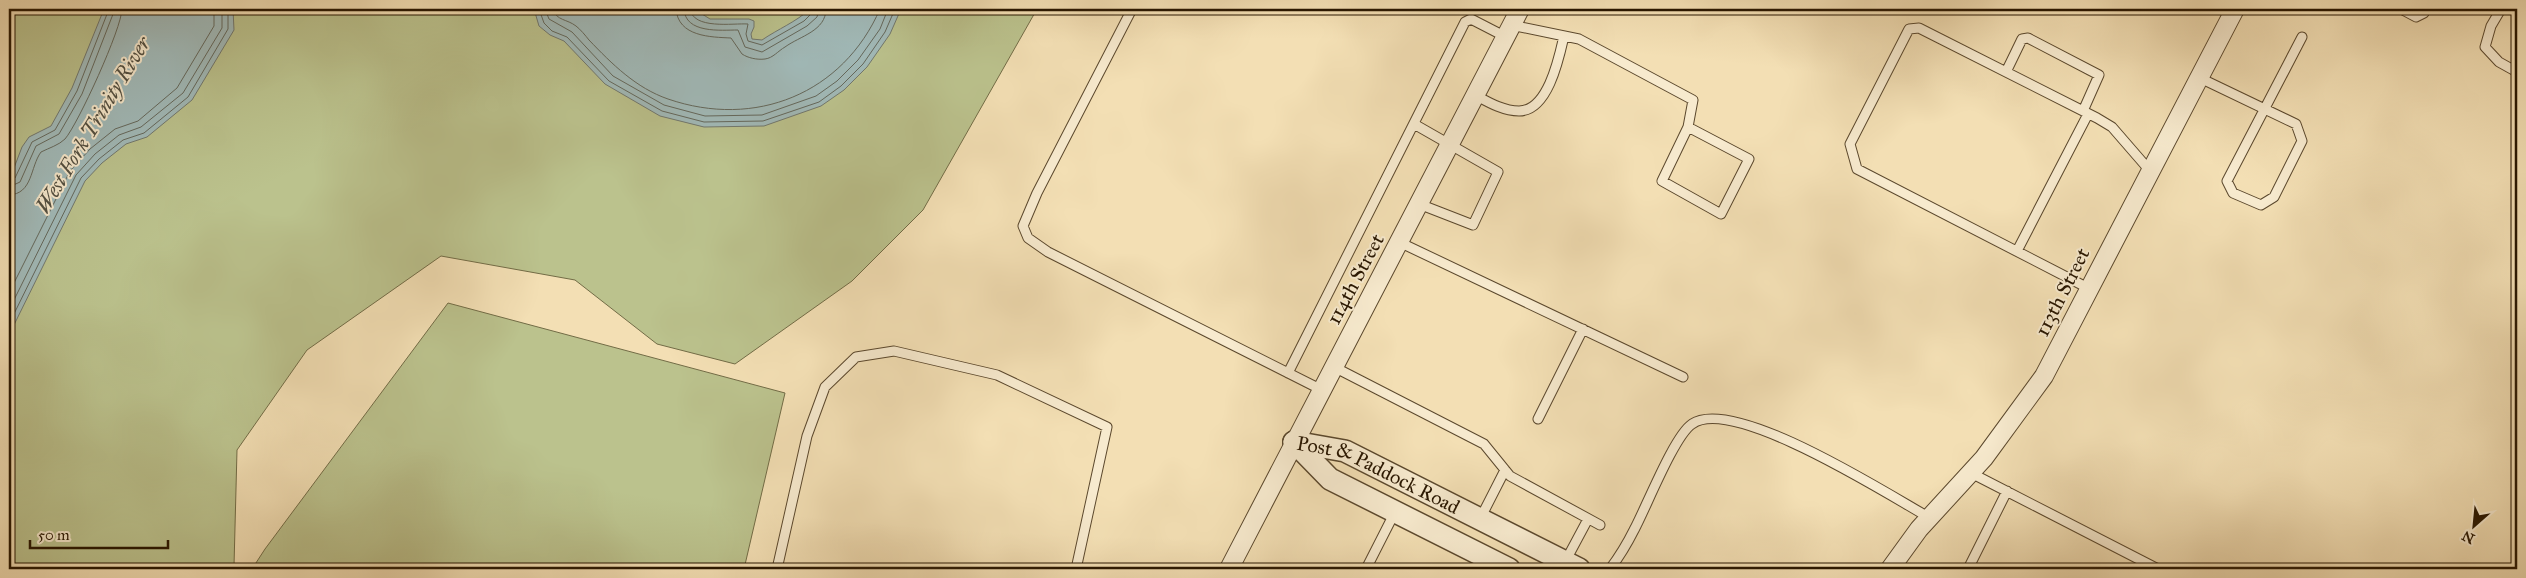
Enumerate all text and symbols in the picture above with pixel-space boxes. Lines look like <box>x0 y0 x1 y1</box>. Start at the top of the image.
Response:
water label: West Fork Trinity River <box>30 31 157 218</box>
street label: 114th Street <box>1321 230 1389 328</box>
street label: 113th Street <box>2030 244 2094 340</box>
street label: Post & Paddock Road <box>1295 431 1464 519</box>
north arrow <box>2448 500 2498 550</box>
scale bar <box>30 518 168 550</box>
text: 50 m <box>38 526 70 544</box>
text: N <box>2459 527 2477 547</box>

